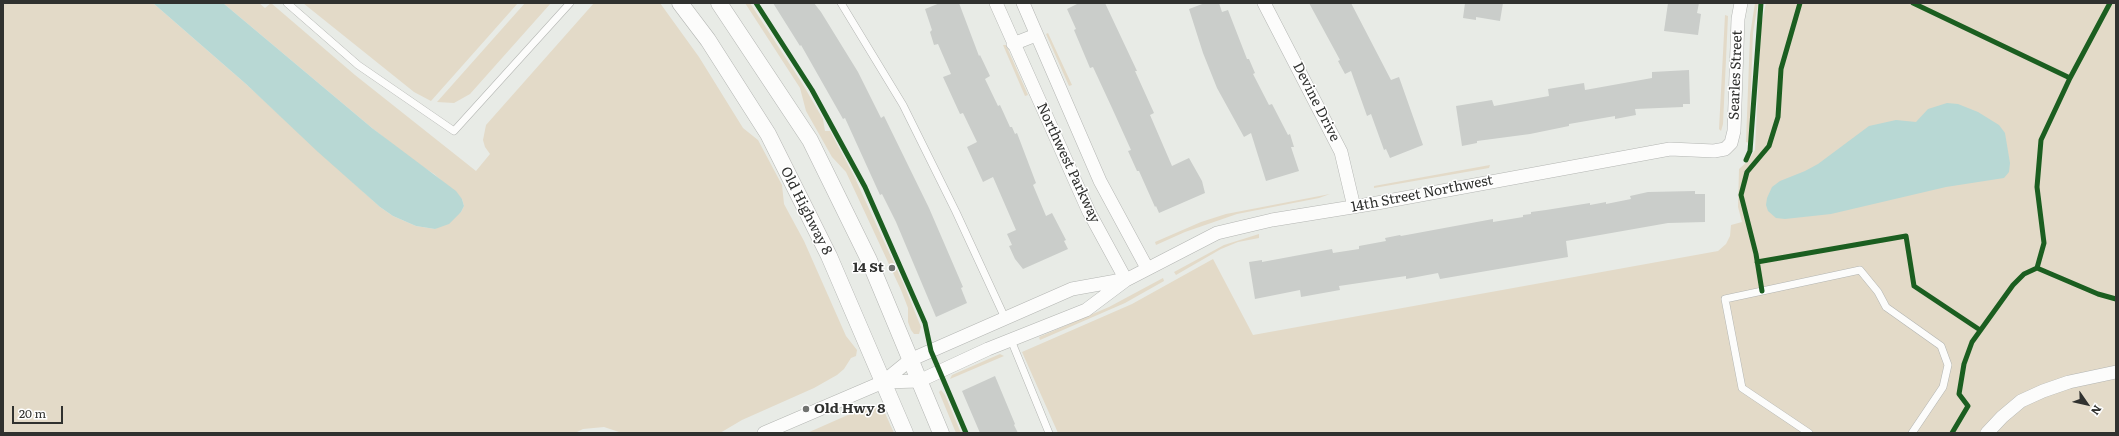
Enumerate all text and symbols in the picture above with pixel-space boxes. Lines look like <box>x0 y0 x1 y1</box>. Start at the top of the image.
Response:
street label: Searles Street <box>1726 30 1746 120</box>
street label: Devine Drive <box>1289 60 1343 144</box>
street label: Northwest Parkway <box>1033 100 1103 226</box>
street label: Old Highway 8 <box>777 164 835 258</box>
street label: 14th Street Northwest <box>1350 172 1494 216</box>
place label: 14 St <box>853 260 884 276</box>
marker: 14 St <box>887 263 897 273</box>
north arrow <box>2067 384 2107 424</box>
scale bar <box>14 398 65 424</box>
place label: Old Hwy 8 <box>814 401 886 417</box>
text: N <box>2088 402 2106 419</box>
text: 20 m <box>19 404 46 422</box>
marker: Old Hwy 8 <box>801 404 811 414</box>

